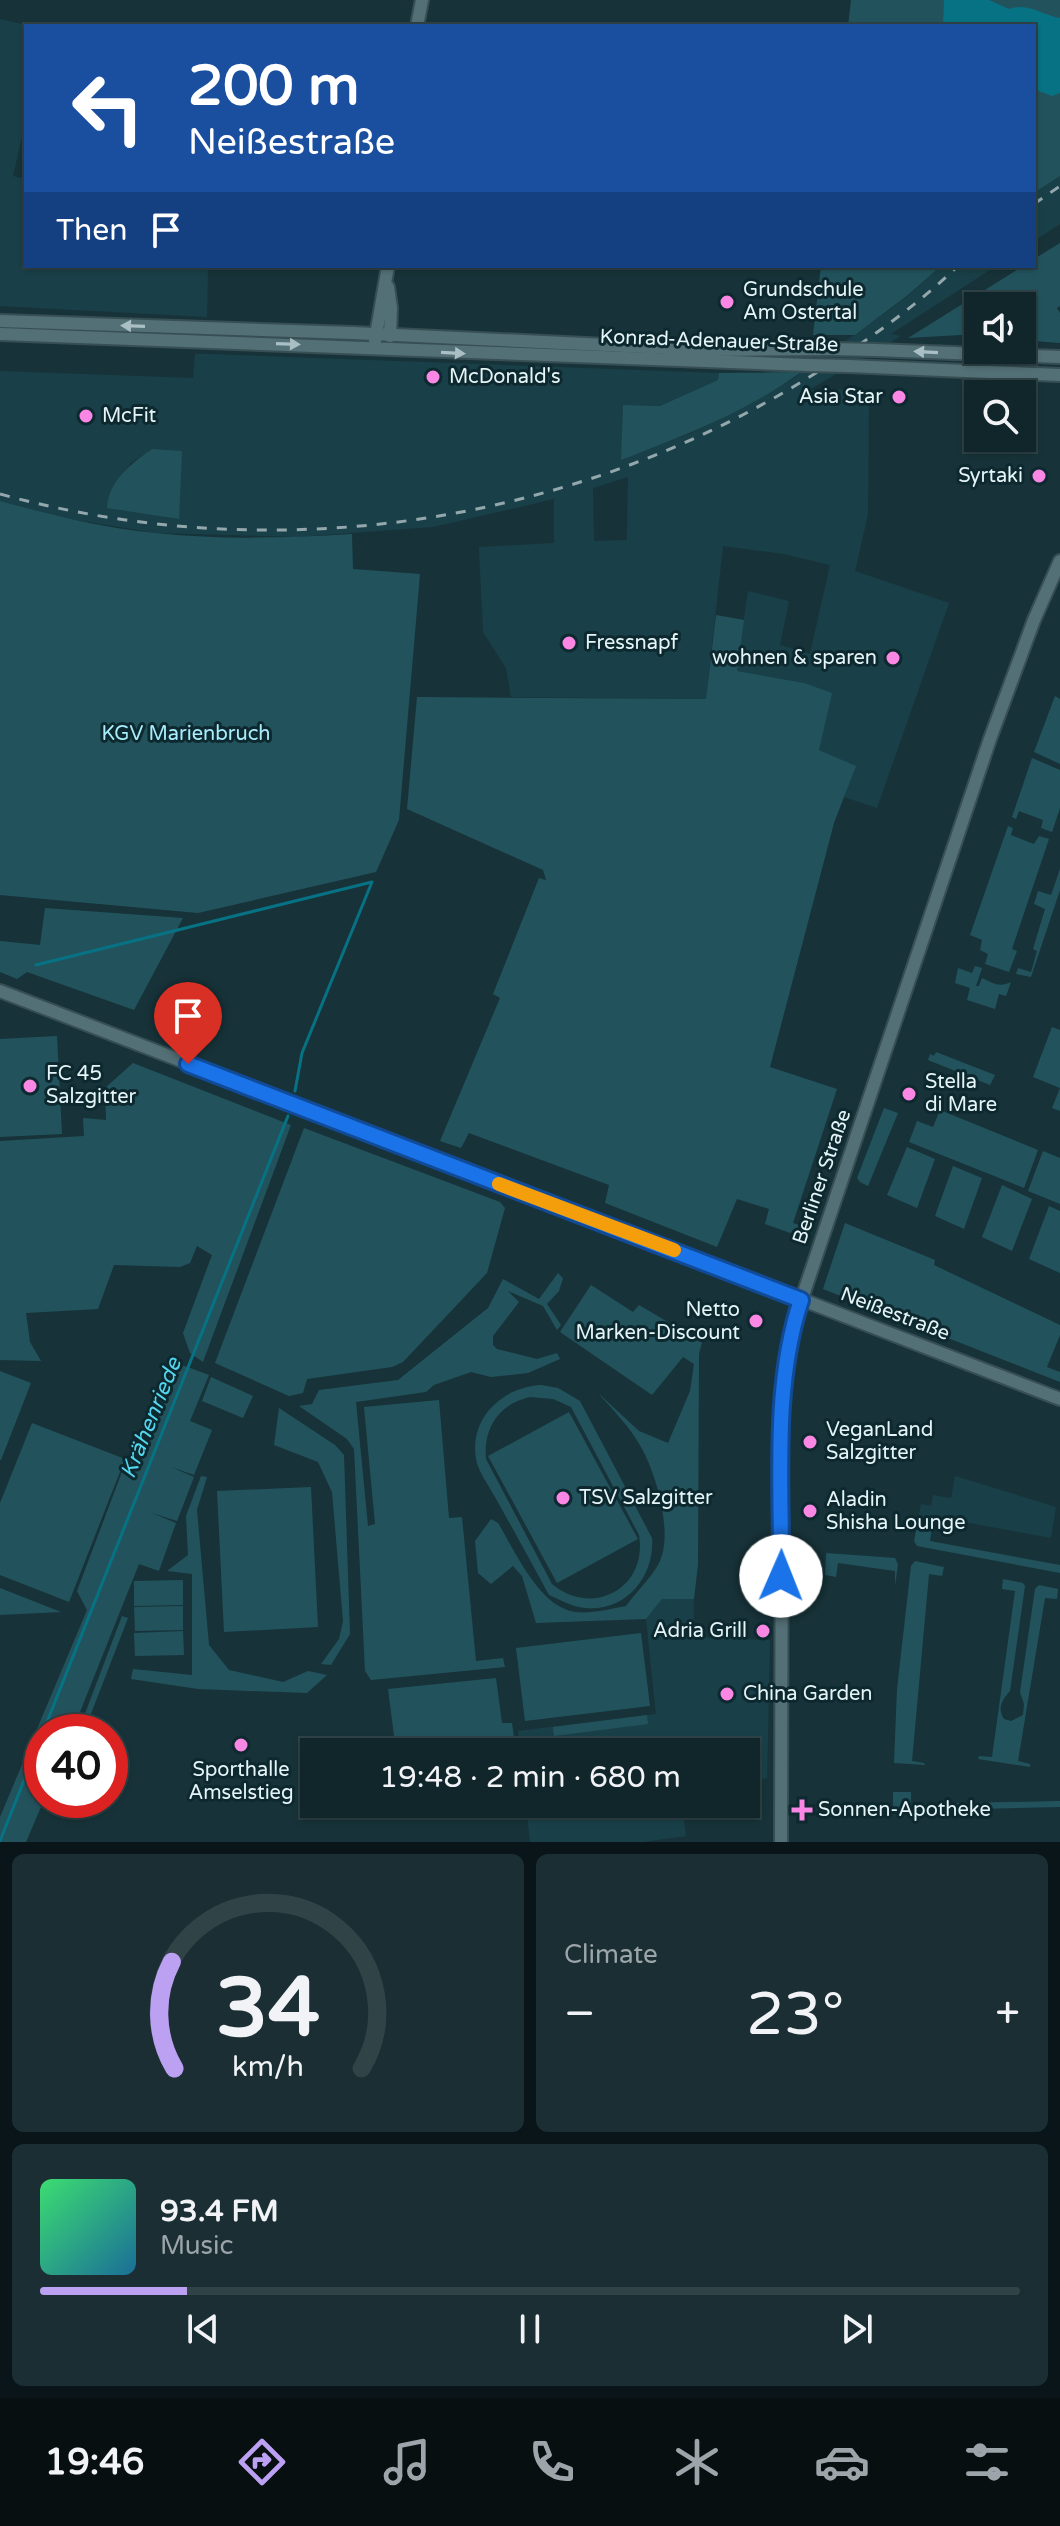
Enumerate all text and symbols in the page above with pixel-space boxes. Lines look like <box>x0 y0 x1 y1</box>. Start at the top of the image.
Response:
text: 200 m <box>188 53 359 120</box>
icon: left <box>56 56 160 160</box>
text: Neißestraße <box>188 121 395 164</box>
icon: arrive <box>144 208 188 252</box>
text: Then <box>56 212 128 249</box>
place label: Grundschule Am Ostertal <box>743 278 864 325</box>
map controls <box>964 292 1036 452</box>
button: sound <box>964 292 1036 364</box>
marker: Grundschule Am Ostertal <box>718 293 736 311</box>
one-way arrow <box>120 319 145 332</box>
street label: Konrad-Adenauer-Straße <box>599 325 839 357</box>
one-way arrow <box>276 338 301 351</box>
one-way arrow <box>913 346 938 359</box>
one-way arrow <box>441 347 466 360</box>
place label: McDonald's <box>449 365 561 389</box>
marker: McDonald's <box>424 368 442 386</box>
button: search <box>964 380 1036 452</box>
place label: Asia Star <box>799 385 883 409</box>
marker: Asia Star <box>890 388 908 406</box>
place label: McFit <box>102 404 157 428</box>
marker: McFit <box>77 407 95 425</box>
place label: Syrtaki <box>958 464 1023 488</box>
marker: Syrtaki <box>1030 467 1048 485</box>
place label: Fressnapf <box>585 631 678 655</box>
marker: Fressnapf <box>560 634 578 652</box>
place label: wohnen & sparen <box>712 646 877 670</box>
marker: wohnen & sparen <box>884 649 902 667</box>
park label: KGV Marienbruch <box>101 722 271 746</box>
pin <box>154 982 222 1064</box>
icon: arrive <box>166 994 210 1038</box>
place label: FC 45 Salzgitter <box>46 1062 137 1109</box>
place label: Stella di Mare <box>925 1070 997 1117</box>
marker: FC 45 Salzgitter <box>21 1077 39 1095</box>
marker: Stella di Mare <box>900 1085 918 1103</box>
street label: Berliner Straße <box>788 1106 856 1248</box>
street label: Neißestraße <box>837 1282 953 1346</box>
place label: Netto Marken-Discount <box>576 1298 740 1345</box>
marker: Netto Marken-Discount <box>747 1312 765 1330</box>
water label: Krähenriede <box>115 1353 188 1482</box>
place label: VeganLand Salzgitter <box>826 1418 933 1465</box>
marker: VeganLand Salzgitter <box>801 1433 819 1451</box>
place label: TSV Salzgitter <box>579 1486 713 1510</box>
place label: Aladin Shisha Lounge <box>826 1488 966 1535</box>
marker: TSV Salzgitter <box>554 1489 572 1507</box>
marker: Aladin Shisha Lounge <box>801 1502 819 1520</box>
position arrow <box>739 1534 823 1618</box>
place label: Adria Grill <box>653 1619 747 1643</box>
marker: Adria Grill <box>754 1622 772 1640</box>
place label: China Garden <box>743 1682 873 1706</box>
marker: China Garden <box>718 1685 736 1703</box>
speed limit sign: 40 <box>24 1714 128 1818</box>
marker: Sporthalle Amselstieg <box>232 1736 250 1754</box>
place label: Sporthalle Amselstieg <box>188 1758 294 1805</box>
text: 19:48 · 2 min · 680 m <box>379 1759 681 1796</box>
place label: Sonnen-Apotheke <box>818 1798 991 1822</box>
marker: Sonnen-Apotheke <box>793 1801 811 1819</box>
text: Climate <box>564 1939 658 1970</box>
text: 34 <box>216 1959 320 2059</box>
text: 23° <box>746 1979 844 2051</box>
text: − <box>564 1988 595 2041</box>
text: + <box>995 1988 1020 2041</box>
text: km/h <box>232 2050 304 2084</box>
text: 93.4 FM <box>160 2193 279 2230</box>
text: Music <box>160 2230 233 2261</box>
icon: previous <box>181 2307 225 2351</box>
icon: pause <box>508 2307 552 2351</box>
icon: next <box>835 2307 879 2351</box>
icon: directions <box>234 2434 290 2490</box>
icon: music <box>379 2434 435 2490</box>
icon: phone <box>524 2434 580 2490</box>
icon: climate <box>669 2434 725 2490</box>
icon: car <box>814 2434 870 2490</box>
icon: filters <box>959 2434 1015 2490</box>
text: 19:46 <box>45 2441 144 2484</box>

